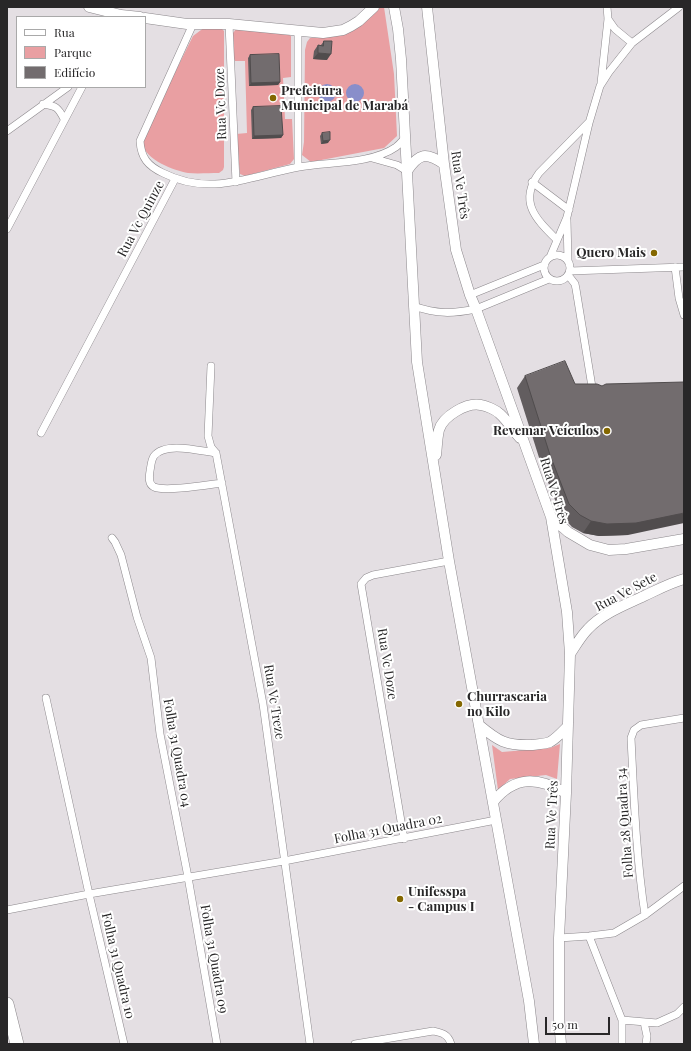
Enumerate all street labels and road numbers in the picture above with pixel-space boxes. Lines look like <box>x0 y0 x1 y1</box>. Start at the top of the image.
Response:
street label: Rua Vc Doze <box>212 68 230 140</box>
street label: Rua Ve Três <box>447 150 473 220</box>
street label: Rua Vc Quinze <box>114 178 168 260</box>
street label: Rua Ve Três <box>536 456 572 526</box>
street label: Rua Ve Sete <box>592 569 660 615</box>
street label: Rua Vc Doze <box>374 627 400 701</box>
street label: Rua Vc Treze <box>260 663 288 741</box>
street label: Folha 31 Quadra 04 <box>160 697 194 809</box>
street label: Folha 28 Quadra 34 <box>613 767 637 879</box>
street label: Rua Ve Três <box>542 780 562 850</box>
street label: Folha 31 Quadra 02 <box>333 811 443 847</box>
street label: Folha 31 Quadra 09 <box>197 903 231 1015</box>
street label: Folha 31 Quadra 10 <box>98 911 138 1021</box>

